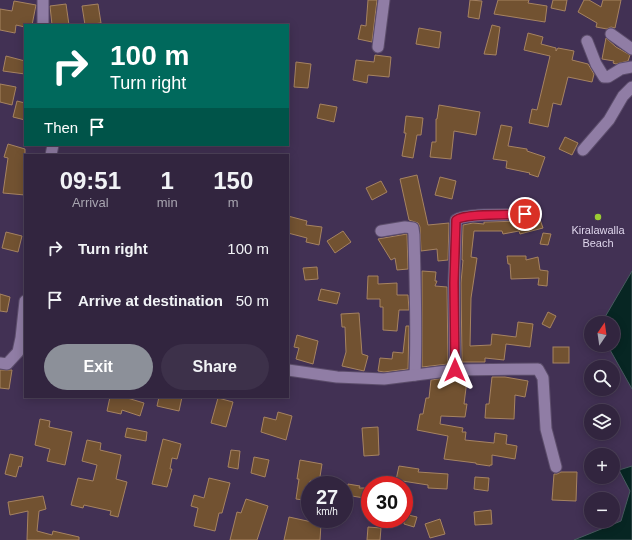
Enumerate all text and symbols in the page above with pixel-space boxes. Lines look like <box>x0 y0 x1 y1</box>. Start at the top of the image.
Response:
icon: right <box>44 40 96 92</box>
text: 100 m <box>110 40 189 71</box>
text: Turn right <box>110 73 186 93</box>
icon: arrive <box>86 116 108 138</box>
text: Then <box>44 119 78 136</box>
text: 09:51 <box>60 167 121 194</box>
text: 1 <box>160 167 174 194</box>
text: 150 <box>213 167 253 194</box>
text: Arrival <box>72 195 109 210</box>
text: min <box>157 195 178 210</box>
text: m <box>228 195 239 210</box>
pin <box>508 197 542 231</box>
icon: arrive <box>514 203 536 225</box>
marker: Kiralawalla Beach <box>593 212 603 222</box>
place label: Kiralawalla Beach <box>571 224 625 249</box>
icon: right <box>44 237 66 259</box>
text: Turn right <box>78 240 148 257</box>
text: 100 m <box>227 240 269 257</box>
icon: arrive <box>44 289 66 311</box>
text: Arrive at destination <box>78 292 223 309</box>
text: 50 m <box>236 292 269 309</box>
north arrow <box>584 316 620 352</box>
map controls <box>584 316 620 528</box>
button: Exit <box>44 344 153 390</box>
button: Share <box>161 344 269 390</box>
position arrow <box>434 349 476 391</box>
button: search <box>584 360 620 396</box>
button: layers <box>584 404 620 440</box>
button: + <box>584 448 620 484</box>
speed limit sign: 30 <box>361 476 413 528</box>
text: 27 <box>316 486 338 508</box>
button: − <box>584 492 620 528</box>
text: km/h <box>316 506 338 517</box>

